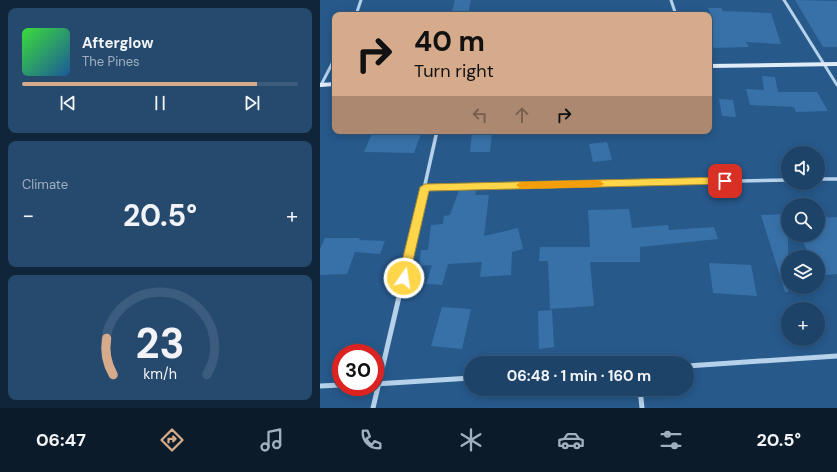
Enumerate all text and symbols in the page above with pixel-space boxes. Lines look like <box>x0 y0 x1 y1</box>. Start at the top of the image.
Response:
text: 40 m <box>414 23 485 60</box>
icon: right <box>348 28 400 80</box>
text: Afterglow <box>82 33 154 53</box>
text: The Pines <box>82 53 140 70</box>
text: Turn right <box>414 59 494 83</box>
icon: previous <box>57 92 79 114</box>
icon: pause <box>149 92 171 114</box>
icon: next <box>241 92 263 114</box>
icon: left <box>469 104 491 126</box>
icon: ahead <box>511 104 533 126</box>
icon: right <box>553 104 575 126</box>
map controls <box>781 146 825 346</box>
button: sound <box>781 146 825 190</box>
pin <box>708 164 742 198</box>
icon: arrive <box>714 170 736 192</box>
text: Climate <box>22 176 68 193</box>
text: 20.5° <box>123 196 197 235</box>
button: search <box>781 198 825 242</box>
text: − <box>22 201 34 230</box>
text: + <box>286 201 298 230</box>
button: layers <box>781 250 825 294</box>
position arrow <box>383 257 425 299</box>
button: + <box>781 302 825 346</box>
text: 23 <box>135 317 185 371</box>
speed limit sign: 30 <box>332 344 384 396</box>
text: km/h <box>143 365 177 383</box>
text: 06:48 · 1 min · 160 m <box>507 366 651 386</box>
icon: directions <box>158 426 186 454</box>
icon: music <box>258 426 286 454</box>
icon: phone <box>357 426 385 454</box>
icon: climate <box>457 426 485 454</box>
icon: car <box>557 426 585 454</box>
icon: filters <box>657 426 685 454</box>
text: 06:47 <box>36 428 86 452</box>
text: 20.5° <box>757 428 801 452</box>

